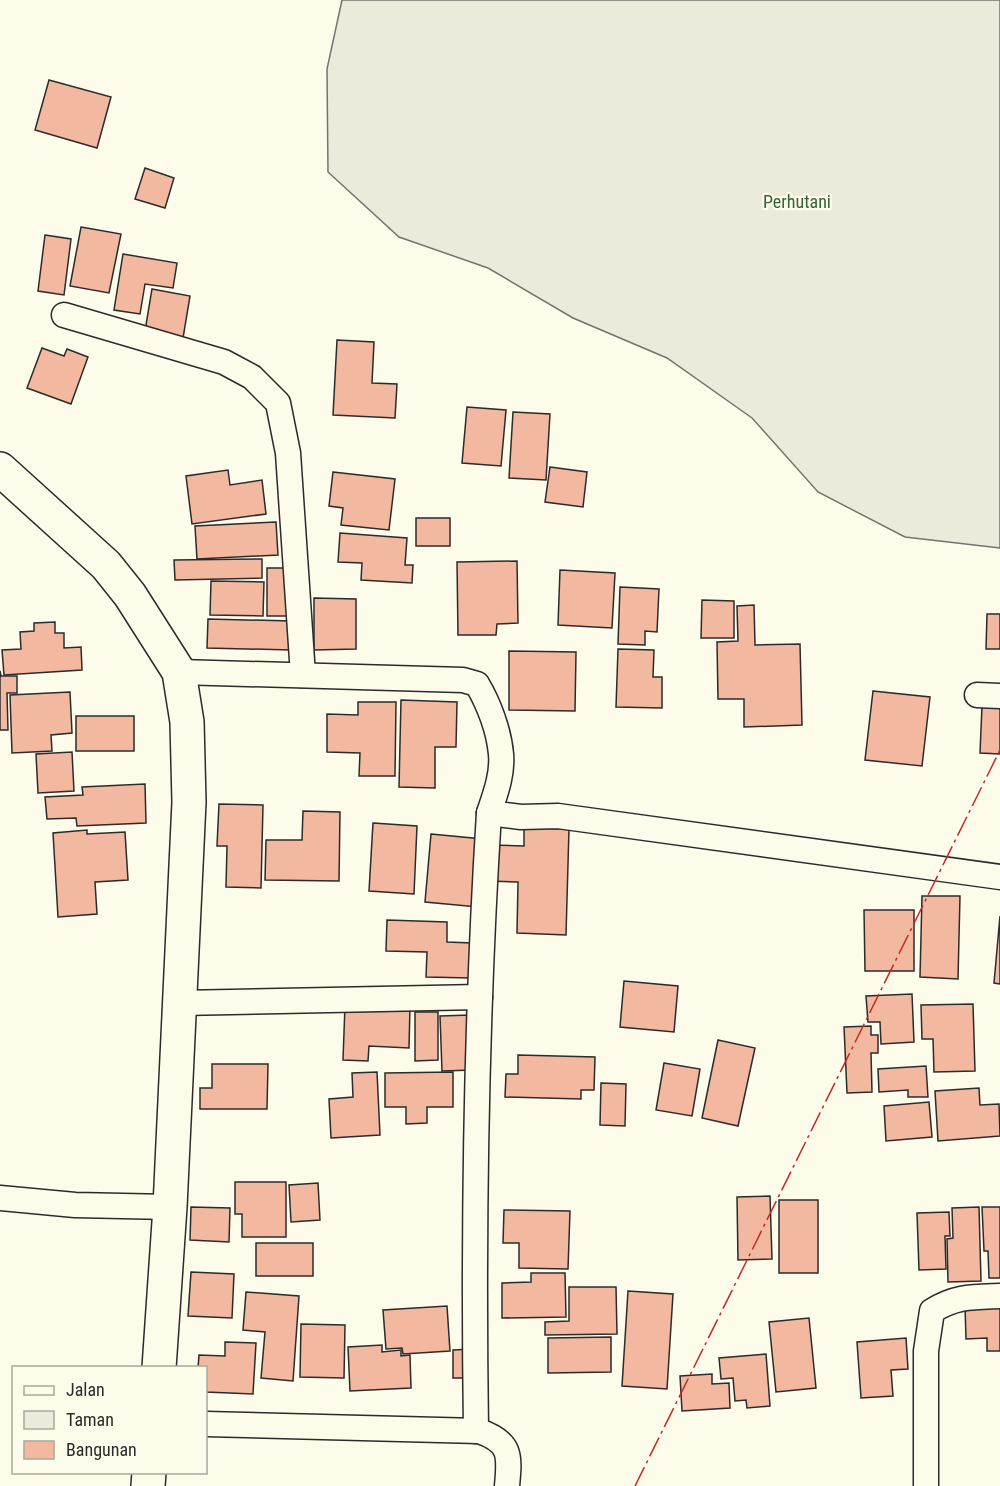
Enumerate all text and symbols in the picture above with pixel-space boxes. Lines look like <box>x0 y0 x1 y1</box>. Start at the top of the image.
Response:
park label: Perhutani <box>763 191 831 212</box>
legend <box>12 1366 207 1474</box>
text: Jalan <box>66 1379 105 1400</box>
text: Taman <box>66 1409 114 1430</box>
text: Bangunan <box>66 1439 137 1460</box>

